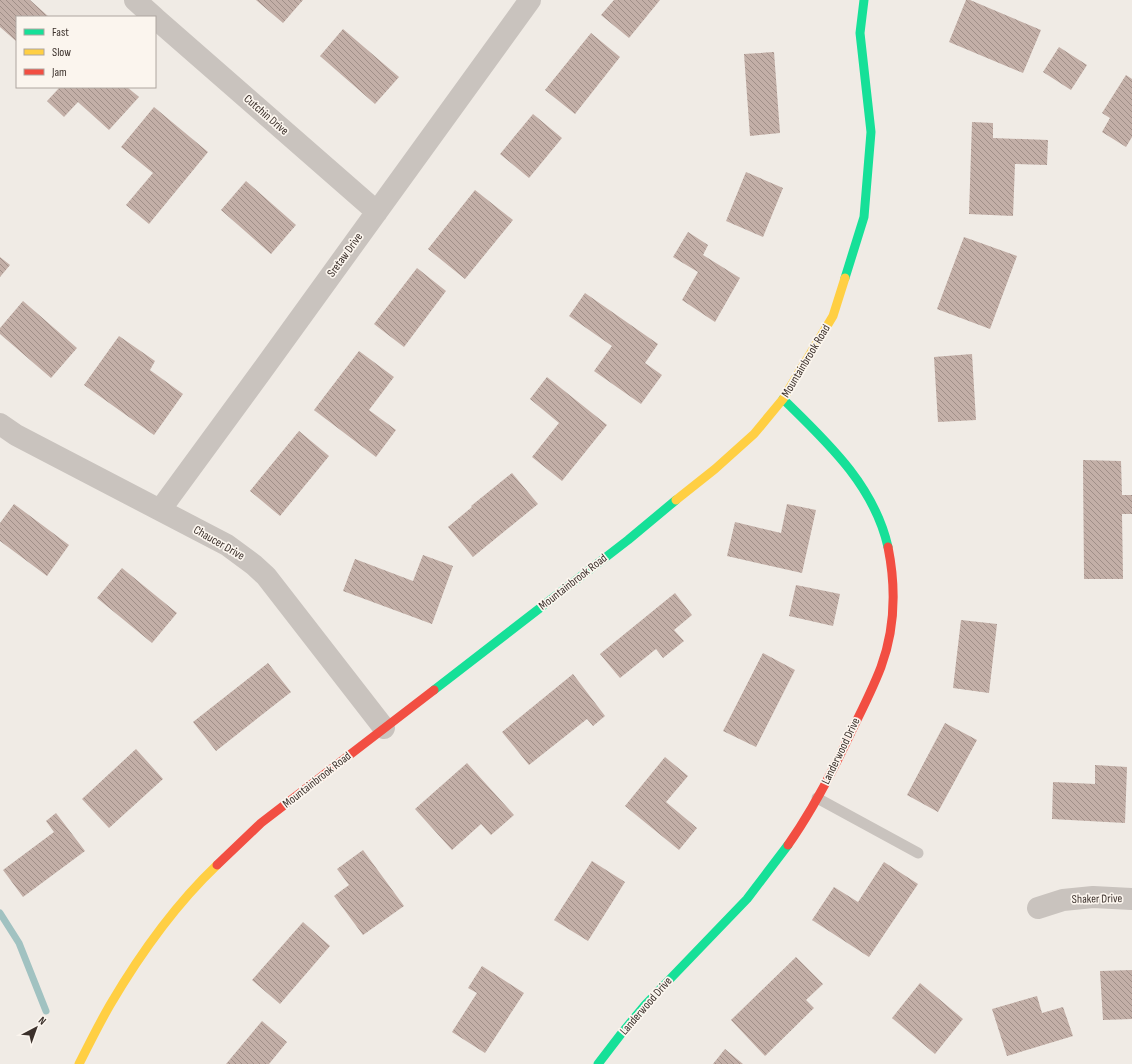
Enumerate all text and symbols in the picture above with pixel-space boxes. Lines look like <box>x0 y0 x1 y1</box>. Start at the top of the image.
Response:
legend <box>16 16 156 88</box>
text: Fast <box>52 25 69 40</box>
text: Slow <box>52 45 71 60</box>
text: Jam <box>51 65 67 80</box>
street label: Cutchin Drive <box>241 91 292 139</box>
street label: Sretaw Drive <box>324 230 366 280</box>
street label: Mountainbrook Road <box>778 322 834 400</box>
street label: Chaucer Drive <box>191 522 247 564</box>
street label: Mountainbrook Road <box>536 551 610 613</box>
street label: Landerwood Drive <box>818 715 864 787</box>
street label: Mountainbrook Road <box>280 749 354 811</box>
street label: Shaker Drive <box>1072 891 1123 907</box>
street label: Landerwood Drive <box>617 974 675 1038</box>
north arrow <box>16 1008 56 1048</box>
text: N <box>36 1014 49 1028</box>

